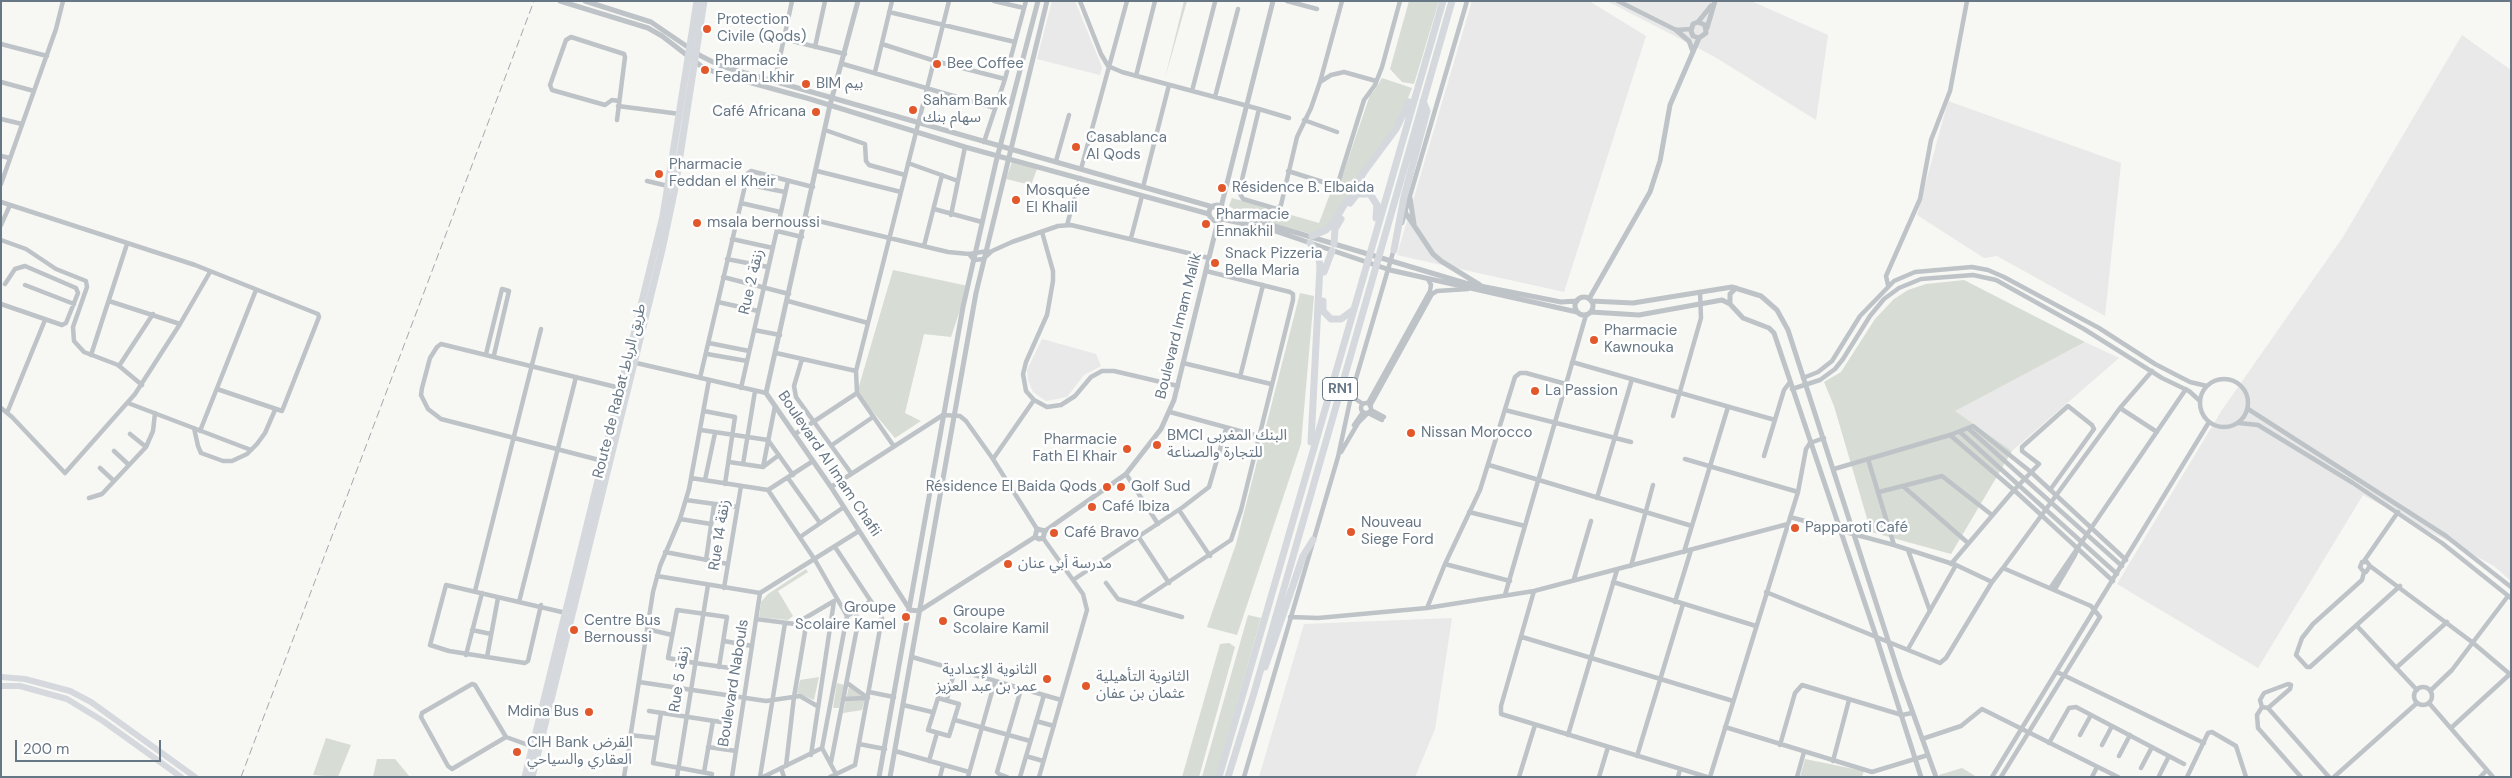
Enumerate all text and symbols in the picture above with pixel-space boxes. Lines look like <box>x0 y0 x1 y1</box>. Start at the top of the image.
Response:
place label: Protection Civile (Qods) <box>717 11 806 46</box>
marker: Protection Civile (Qods) <box>701 23 713 35</box>
place label: Pharmacie Fedan Lkhir <box>715 52 795 87</box>
place label: Bee Coffee <box>947 55 1024 73</box>
marker: Bee Coffee <box>931 58 943 70</box>
marker: Pharmacie Fedan Lkhir <box>699 64 711 76</box>
place label: BIM بيم <box>816 75 863 93</box>
marker: BIM بيم <box>800 78 812 90</box>
place label: Saham Bank سهام بنك <box>923 92 1007 127</box>
place label: Café Africana <box>712 103 806 121</box>
marker: Saham Bank سهام بنك <box>907 104 919 116</box>
marker: Café Africana <box>810 106 822 118</box>
place label: Casablanca Al Qods <box>1086 129 1167 164</box>
marker: Casablanca Al Qods <box>1070 141 1082 153</box>
place label: Pharmacie Feddan el Kheir <box>669 156 776 191</box>
marker: Pharmacie Feddan el Kheir <box>653 168 665 180</box>
place label: Résidence B. Elbaida <box>1232 179 1374 197</box>
place label: Mosquée El Khalil <box>1026 182 1090 217</box>
marker: Résidence B. Elbaida <box>1216 182 1228 194</box>
marker: Mosquée El Khalil <box>1010 194 1022 206</box>
place label: Pharmacie Ennakhil <box>1216 206 1289 241</box>
place label: msala bernoussi <box>707 214 820 232</box>
marker: msala bernoussi <box>691 217 703 229</box>
marker: Pharmacie Ennakhil <box>1200 218 1212 230</box>
place label: Snack Pizzeria Bella Maria <box>1225 245 1322 280</box>
street label: Rue 2 زنقة <box>736 248 768 316</box>
street label: Boulevard Imam Malik <box>1152 251 1206 401</box>
marker: Snack Pizzeria Bella Maria <box>1209 257 1221 269</box>
street label: Route de Rabat طريق الرباط <box>590 302 650 480</box>
place label: Pharmacie Kawnouka <box>1604 322 1677 357</box>
marker: Pharmacie Kawnouka <box>1588 334 1600 346</box>
road number: RN1 <box>1322 378 1358 400</box>
place label: La Passion <box>1545 382 1618 400</box>
marker: La Passion <box>1529 385 1541 397</box>
street label: Boulevard Al Imam Chafii <box>774 388 884 540</box>
place label: Nissan Morocco <box>1421 424 1533 442</box>
place label: BMCI البنك المغربي للتجارة والصناعة <box>1167 427 1287 462</box>
marker: Nissan Morocco <box>1405 427 1417 439</box>
place label: Pharmacie Fath El Khair <box>1033 431 1117 466</box>
marker: BMCI البنك المغربي للتجارة والصناعة <box>1151 439 1163 451</box>
marker: Pharmacie Fath El Khair <box>1121 443 1133 455</box>
place label: Résidence El Baida Qods <box>926 478 1097 496</box>
place label: Golf Sud <box>1131 478 1190 496</box>
marker: Résidence El Baida Qods <box>1101 481 1113 493</box>
marker: Golf Sud <box>1115 481 1127 493</box>
street label: Rue 14 زنقة <box>706 498 734 572</box>
place label: Café Ibiza <box>1102 498 1170 516</box>
marker: Café Ibiza <box>1086 501 1098 513</box>
place label: Nouveau Siege Ford <box>1361 514 1434 549</box>
place label: Papparoti Café <box>1805 519 1908 537</box>
marker: Papparoti Café <box>1789 522 1801 534</box>
place label: Café Bravo <box>1064 524 1139 542</box>
marker: Nouveau Siege Ford <box>1345 526 1357 538</box>
marker: Café Bravo <box>1048 527 1060 539</box>
place label: مدرسة أبي عنان <box>1018 555 1112 573</box>
marker: مدرسة أبي عنان <box>1002 558 1014 570</box>
place label: Groupe Scolaire Kamel <box>795 599 896 634</box>
place label: Groupe Scolaire Kamil <box>953 603 1049 638</box>
marker: Groupe Scolaire Kamel <box>900 611 912 623</box>
place label: Centre Bus Bernoussi <box>584 612 661 647</box>
marker: Groupe Scolaire Kamil <box>937 615 949 627</box>
street label: Boulevard Nabouls <box>715 618 753 748</box>
marker: Centre Bus Bernoussi <box>568 624 580 636</box>
street label: Rue 5 زنقة <box>666 645 694 713</box>
place label: الثانوية الإعدادية عمر بن عبد العزيز <box>936 661 1037 696</box>
place label: الثانوية التأهيلية عثمان بن عفان <box>1096 668 1189 703</box>
marker: الثانوية الإعدادية عمر بن عبد العزيز <box>1041 673 1053 685</box>
marker: الثانوية التأهيلية عثمان بن عفان <box>1080 680 1092 692</box>
place label: Mdina Bus <box>507 703 579 721</box>
marker: Mdina Bus <box>583 706 595 718</box>
scale bar <box>18 730 164 762</box>
place label: CIH Bank القرض العقاري والسياحي <box>527 734 633 769</box>
text: 200 m <box>23 739 69 759</box>
marker: CIH Bank القرض العقاري والسياحي <box>511 746 523 758</box>

